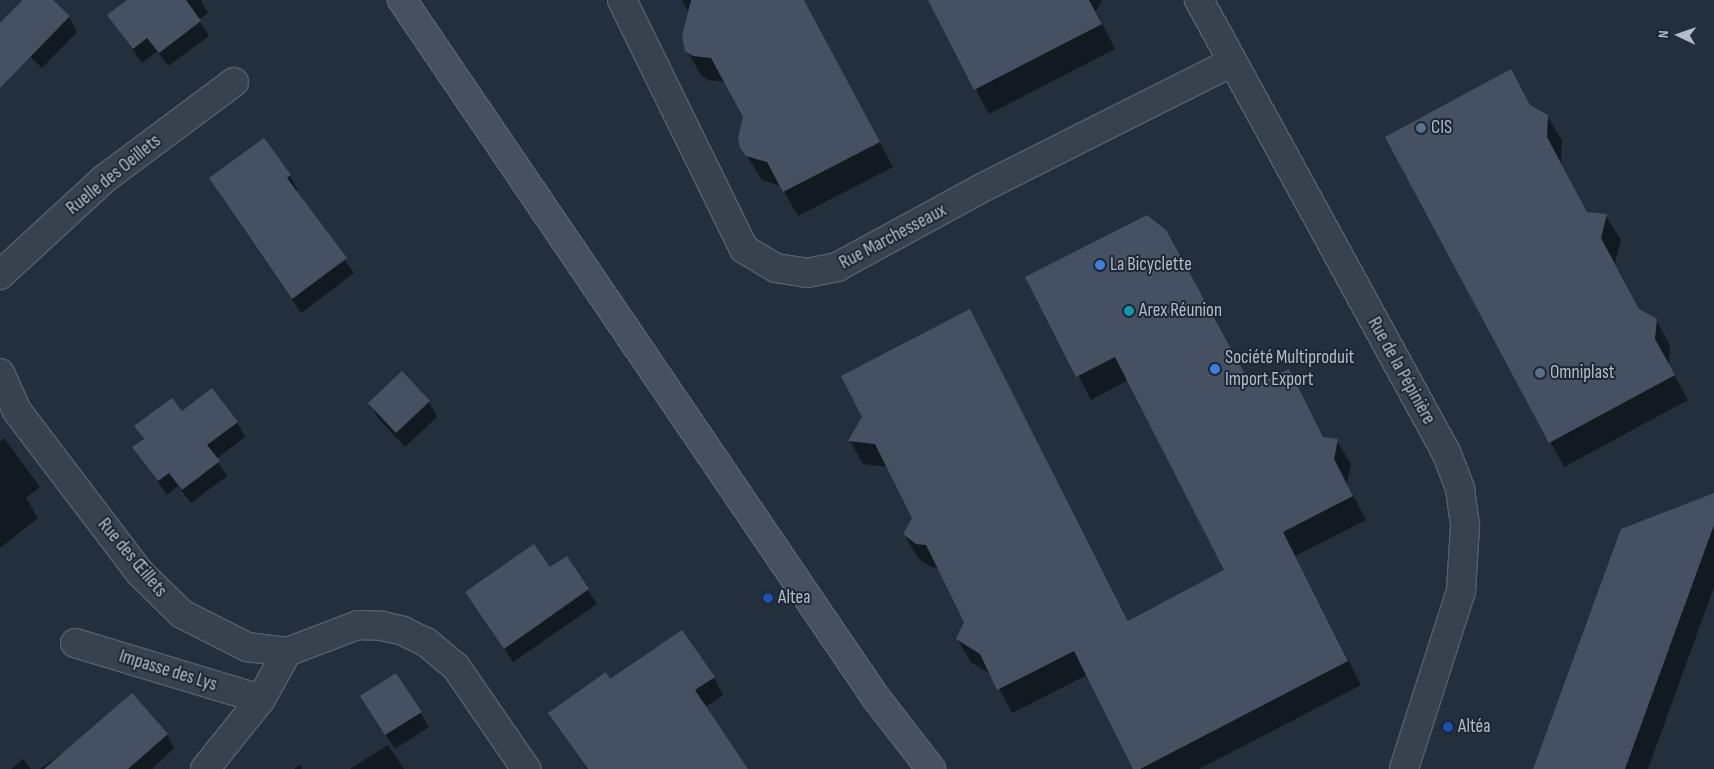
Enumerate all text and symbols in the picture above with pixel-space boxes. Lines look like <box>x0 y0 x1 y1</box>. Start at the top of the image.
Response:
north arrow <box>1654 10 1704 60</box>
text: N <box>1655 30 1672 38</box>
place label: CIS <box>1431 117 1452 139</box>
marker: CIS <box>1415 122 1427 134</box>
street label: Ruelle des Oeillets <box>62 130 166 220</box>
street label: Rue Marchesseaux <box>836 199 950 275</box>
place label: La Bicyclette <box>1110 254 1192 276</box>
marker: La Bicyclette <box>1094 259 1106 271</box>
place label: Arex Réunion <box>1139 300 1222 322</box>
marker: Arex Réunion <box>1123 305 1135 317</box>
street label: Rue de la Pépinière <box>1362 313 1440 429</box>
place label: Société Multiproduit Import Export <box>1225 347 1354 391</box>
place label: Omniplast <box>1550 362 1615 384</box>
marker: Société Multiproduit Import Export <box>1209 363 1221 375</box>
marker: Omniplast <box>1534 367 1546 379</box>
street label: Rue des Œillets <box>92 514 172 602</box>
place label: Altea <box>778 587 811 609</box>
marker: Altea <box>762 592 774 604</box>
street label: Impasse des Lys <box>116 645 220 697</box>
place label: Altéa <box>1458 716 1491 738</box>
marker: Altéa <box>1442 721 1454 733</box>

